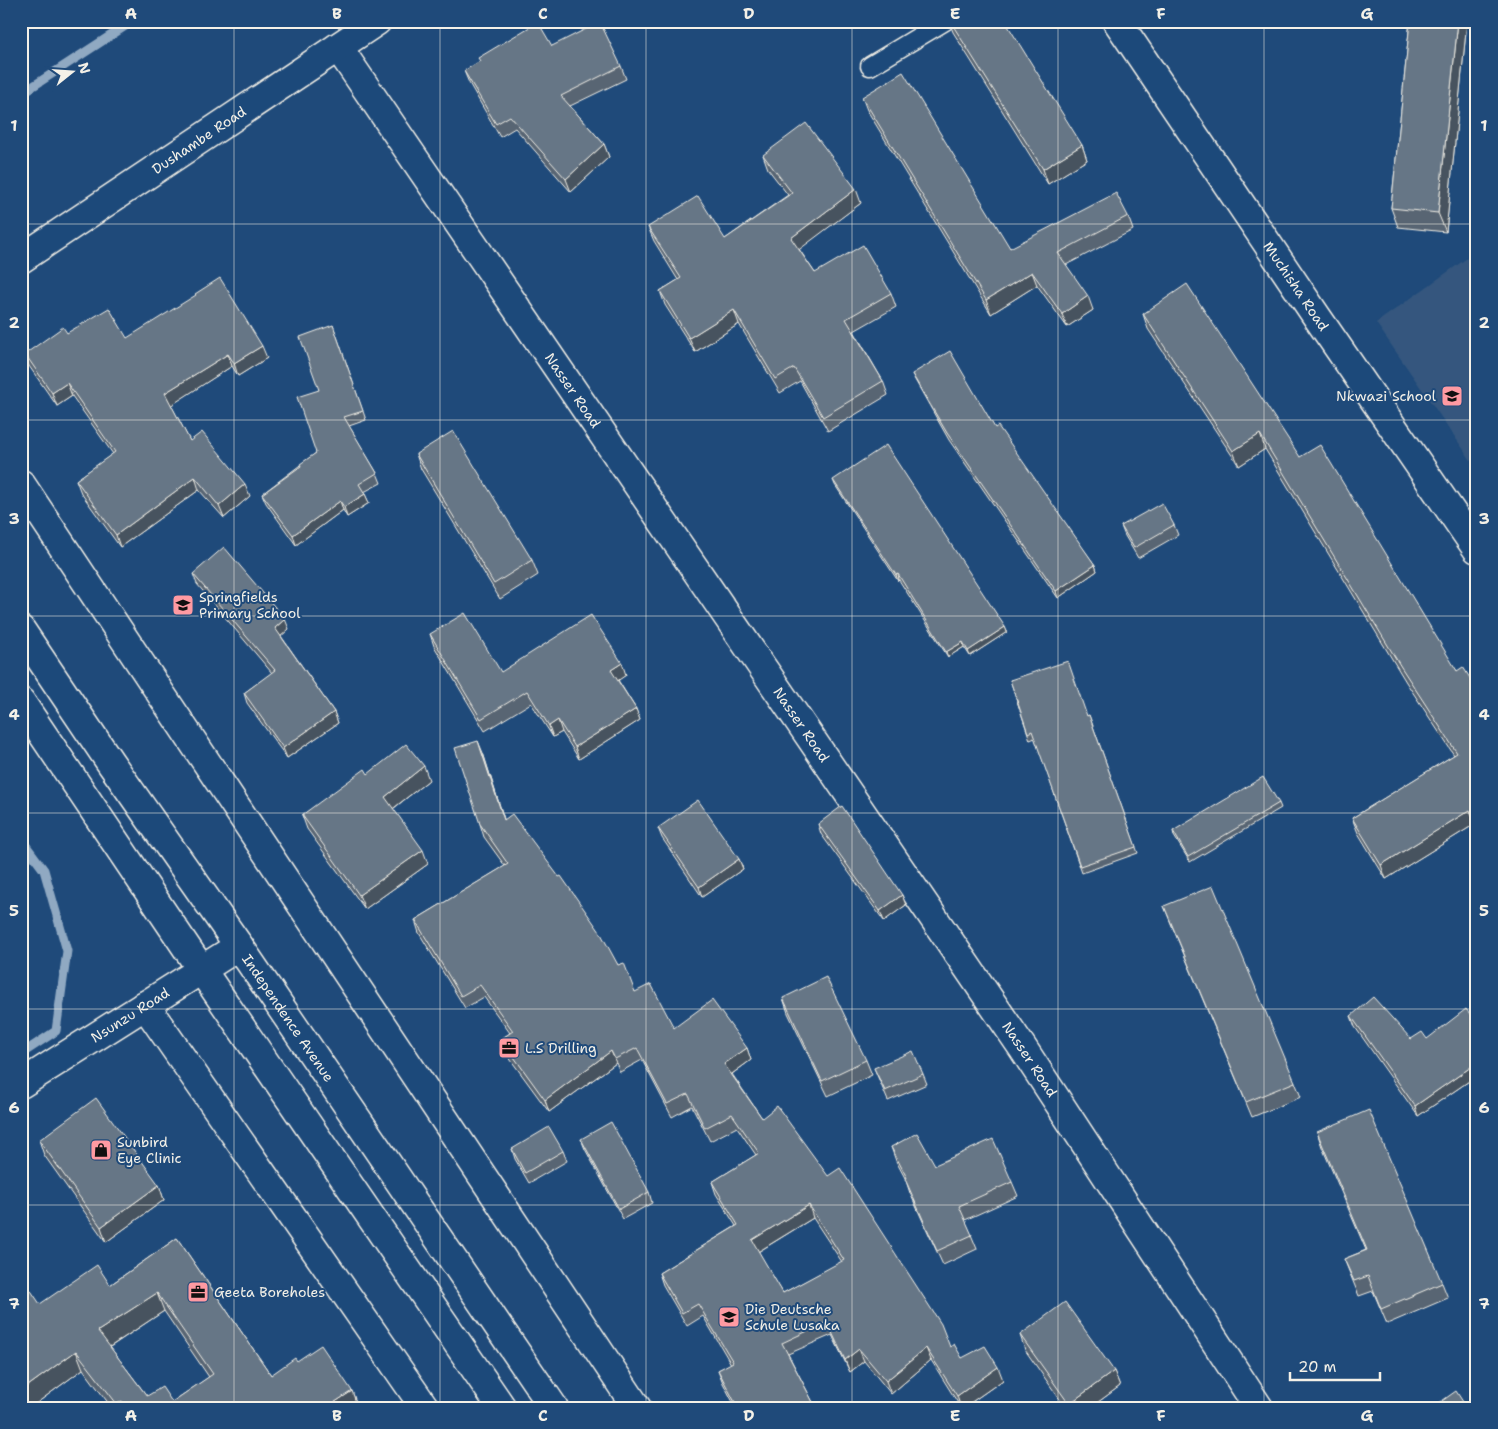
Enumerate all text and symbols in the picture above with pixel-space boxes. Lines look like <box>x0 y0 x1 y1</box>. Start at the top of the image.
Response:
text: A <box>125 3 137 24</box>
text: B <box>332 3 342 24</box>
text: C <box>538 3 548 24</box>
text: D <box>743 3 755 24</box>
text: E <box>950 3 960 24</box>
text: F <box>1156 3 1166 24</box>
text: G <box>1361 3 1374 24</box>
north arrow <box>48 48 98 98</box>
text: N <box>74 60 95 76</box>
street label: Dushambe Road <box>148 102 249 178</box>
text: 1 <box>10 115 18 136</box>
text: 1 <box>1480 115 1488 136</box>
street label: Muchisha Road <box>1259 238 1333 335</box>
text: 2 <box>8 312 20 333</box>
text: 2 <box>1478 312 1490 333</box>
street label: Nasser Road <box>541 349 605 431</box>
school or university icon: Nkwazi School <box>1440 384 1464 408</box>
place label: Nkwazi School <box>1336 387 1437 405</box>
text: 3 <box>8 508 20 529</box>
text: 3 <box>1478 508 1490 529</box>
place label: Springfields Primary School <box>199 588 301 622</box>
school or university icon: Springfields Primary School <box>171 593 195 617</box>
street label: Nasser Road <box>770 684 834 766</box>
text: 4 <box>8 704 20 725</box>
text: 4 <box>1478 704 1490 725</box>
text: 5 <box>9 900 19 921</box>
text: 5 <box>1479 900 1489 921</box>
street label: Independence Avenue <box>238 951 338 1085</box>
street label: Nsunzu Road <box>87 983 173 1047</box>
street label: Nasser Road <box>998 1018 1061 1100</box>
office icon: L.S Drilling <box>497 1036 521 1060</box>
place label: L.S Drilling <box>525 1039 597 1057</box>
text: 6 <box>8 1097 20 1118</box>
text: 6 <box>1478 1097 1490 1118</box>
place label: Sunbird Eye Clinic <box>117 1133 181 1167</box>
shop icon: Sunbird Eye Clinic <box>89 1138 113 1162</box>
office icon: Geeta Boreholes <box>186 1280 210 1304</box>
place label: Geeta Boreholes <box>214 1283 325 1301</box>
text: 7 <box>8 1293 20 1314</box>
text: 7 <box>1478 1293 1490 1314</box>
place label: Die Deutsche Schule Lusaka <box>745 1300 840 1334</box>
school or university icon: Die Deutsche Schule Lusaka <box>717 1305 741 1329</box>
scale bar <box>1290 1349 1380 1381</box>
text: 20 m <box>1298 1357 1337 1377</box>
text: A <box>125 1405 137 1426</box>
text: B <box>332 1405 342 1426</box>
text: C <box>538 1405 548 1426</box>
text: D <box>743 1405 755 1426</box>
text: E <box>950 1405 960 1426</box>
text: F <box>1156 1405 1166 1426</box>
text: G <box>1361 1405 1374 1426</box>

